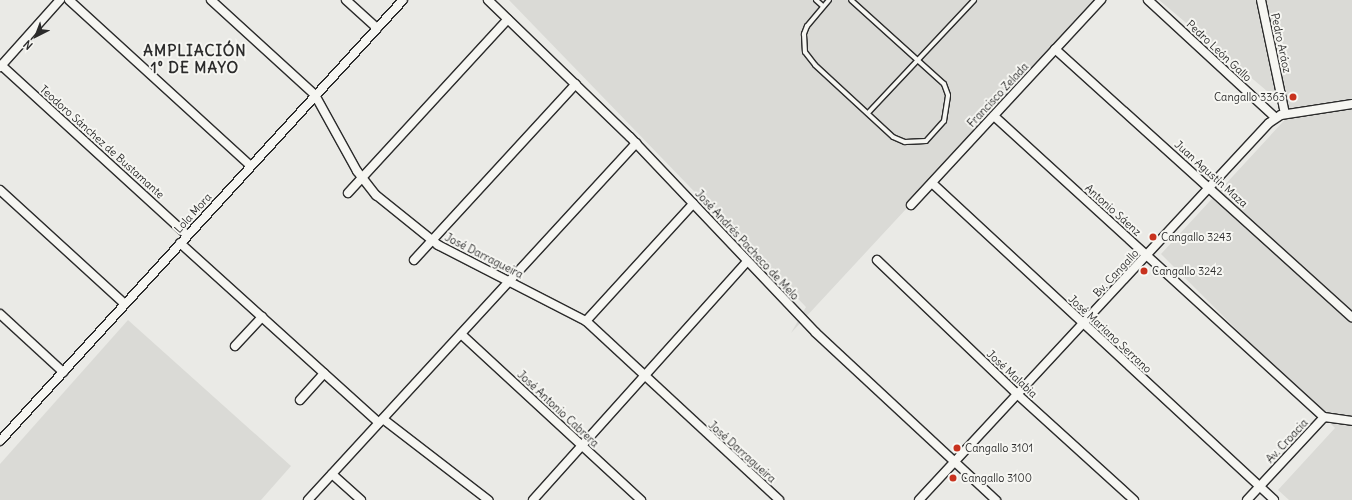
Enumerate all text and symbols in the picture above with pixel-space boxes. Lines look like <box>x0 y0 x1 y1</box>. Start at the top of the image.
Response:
street label: Pedro Aráoz <box>1268 12 1294 74</box>
north arrow <box>16 16 56 56</box>
street label: Pedro León Gallo <box>1184 18 1254 84</box>
text: N <box>20 37 35 53</box>
district label: AMPLIACIÓN 1° DE MAYO <box>143 41 247 76</box>
street label: Francisco Zelada <box>965 60 1031 130</box>
street label: Teodoro Sánchez de Bustamante <box>37 83 167 201</box>
place label: Cangallo 3363 <box>1214 90 1285 104</box>
marker: Cangallo 3363 <box>1288 92 1298 102</box>
street label: Juan Agustín Maza <box>1172 138 1250 210</box>
street label: Antonio Sáenz <box>1082 181 1144 239</box>
street label: José Andrés Pacheco de Melo <box>692 187 802 303</box>
street label: Lola Mora <box>172 190 214 236</box>
place label: Cangallo 3243 <box>1161 230 1232 244</box>
street label: José Darragueira <box>443 231 525 281</box>
marker: Cangallo 3243 <box>1148 232 1158 242</box>
street label: Bv. Cangallo <box>1091 246 1141 300</box>
place label: Cangallo 3242 <box>1152 264 1222 278</box>
marker: Cangallo 3242 <box>1139 266 1149 276</box>
street label: José Mariano Serrano <box>1066 292 1154 376</box>
street label: José Malabia <box>984 347 1040 401</box>
street label: José Antonio Cabrera <box>515 368 601 450</box>
street label: Av. Croacia <box>1263 416 1311 466</box>
street label: José Darragueira <box>706 418 778 486</box>
place label: Cangallo 3101 <box>965 441 1033 455</box>
marker: Cangallo 3101 <box>952 443 962 453</box>
place label: Cangallo 3100 <box>961 471 1032 485</box>
marker: Cangallo 3100 <box>948 473 958 483</box>

